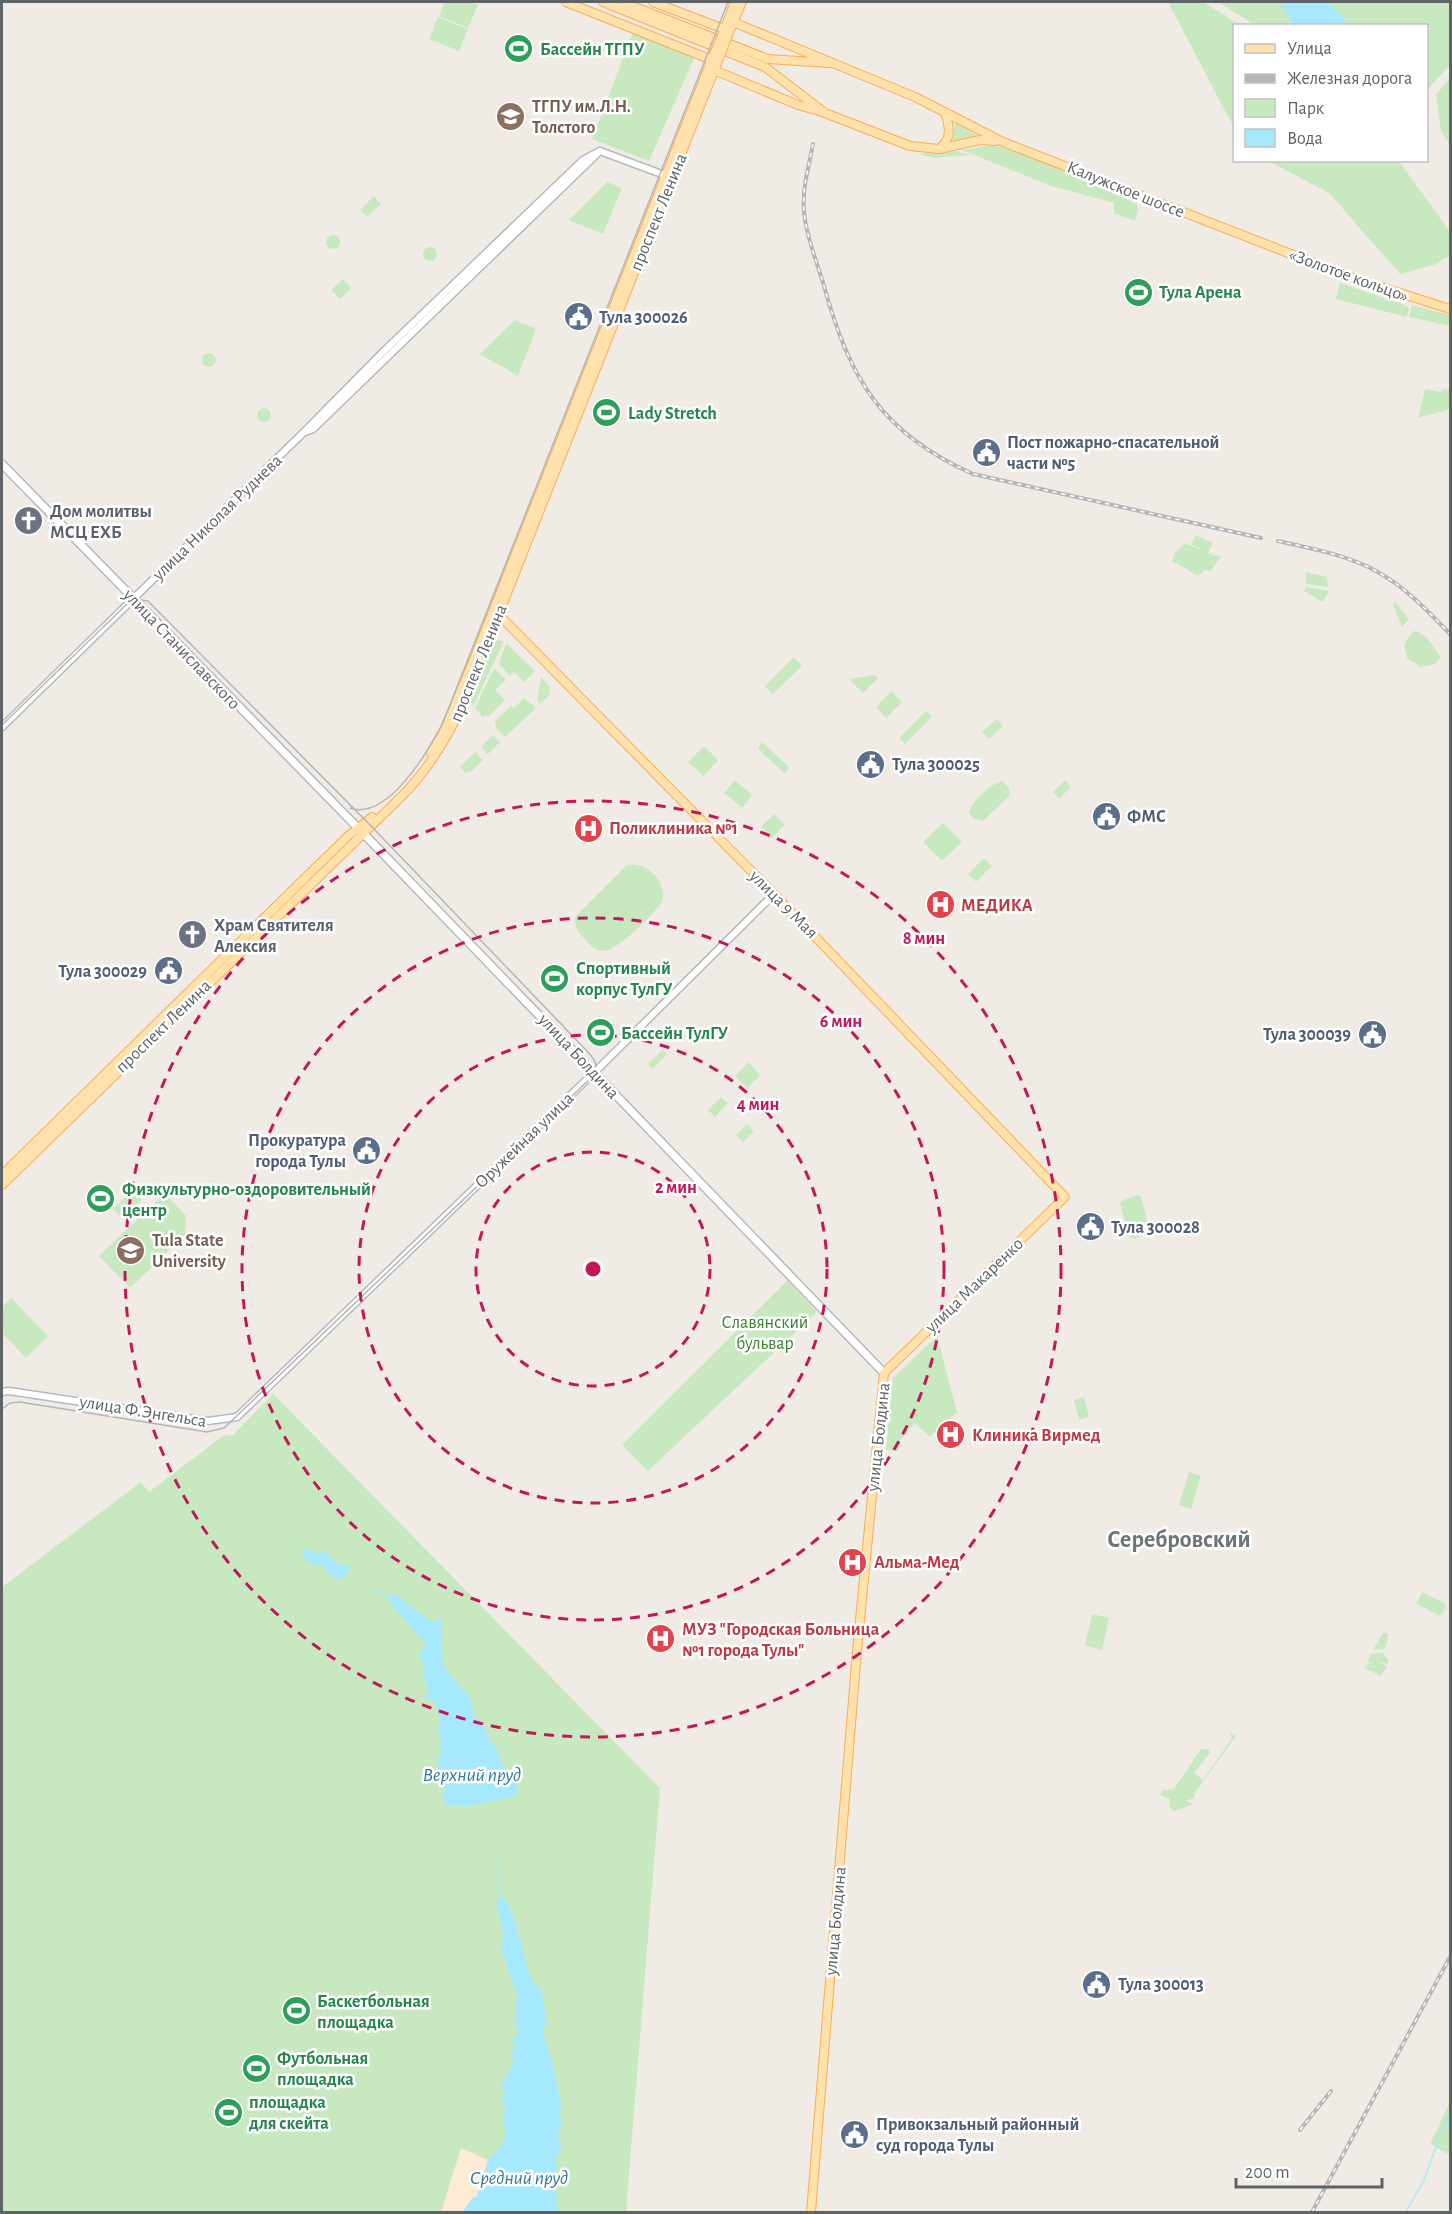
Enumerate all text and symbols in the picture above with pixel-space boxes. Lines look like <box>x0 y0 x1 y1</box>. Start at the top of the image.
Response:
legend <box>1233 24 1428 162</box>
sports icon: Бассейн ТГПУ <box>503 33 535 65</box>
text: Улица <box>1287 40 1332 58</box>
place label: Бассейн ТГПУ <box>540 41 645 59</box>
text: Железная дорога <box>1287 70 1412 88</box>
place label: ТГПУ им.Л.Н. Толстого <box>532 98 631 137</box>
school or university icon: ТГПУ им.Л.Н. Толстого <box>495 100 527 132</box>
text: Парк <box>1287 100 1325 118</box>
text: Вода <box>1287 130 1323 148</box>
street label: проспект Ленина <box>627 151 691 274</box>
street label: Калужское шоссе <box>1064 158 1187 222</box>
street label: «Золотое кольцо» <box>1286 246 1411 306</box>
sports icon: Тула Арена <box>1122 276 1154 308</box>
place label: Тула Арена <box>1159 284 1242 302</box>
public building icon: Тула 300026 <box>562 301 594 333</box>
place label: Тула 300026 <box>599 309 688 327</box>
sports icon: Lady Stretch <box>591 397 623 429</box>
place label: Lady Stretch <box>628 405 717 423</box>
place label: Пост пожарно-спасательной части №5 <box>1007 434 1219 473</box>
public building icon: Пост пожарно-спасательной части №5 <box>970 436 1002 468</box>
street label: улица Николая Руднева <box>149 451 286 585</box>
place label: Дом молитвы МСЦ ЕХБ <box>50 503 152 542</box>
church icon: Дом молитвы МСЦ ЕХБ <box>13 505 45 537</box>
street label: улица Станиславского <box>119 585 243 713</box>
street label: проспект Ленина <box>447 602 511 725</box>
public building icon: Тула 300025 <box>855 748 887 780</box>
place label: Тула 300025 <box>892 756 980 774</box>
public building icon: ФМС <box>1090 800 1122 832</box>
place label: ФМС <box>1127 808 1166 826</box>
hospital icon: Поликлиника №1 <box>572 812 604 844</box>
place label: Поликлиника №1 <box>609 820 738 838</box>
street label: улица 9 Мая <box>745 866 821 942</box>
hospital icon: МЕДИКА <box>924 889 956 921</box>
place label: МЕДИКА <box>961 897 1033 915</box>
place label: Храм Святителя Алексия <box>214 917 334 956</box>
church icon: Храм Святителя Алексия <box>177 919 209 951</box>
text: 8 мин <box>903 930 945 948</box>
public building icon: Тула 300029 <box>152 955 184 987</box>
place label: Спортивный корпус ТулГУ <box>576 960 673 999</box>
sports icon: Спортивный корпус ТулГУ <box>539 962 571 994</box>
place label: Тула 300029 <box>58 963 147 981</box>
street label: проспект Ленина <box>112 977 215 1077</box>
street label: улица Болдина <box>534 1010 622 1103</box>
text: 6 мин <box>820 1013 862 1031</box>
sports icon: Бассейн ТулГУ <box>584 1017 616 1049</box>
public building icon: Тула 300039 <box>1356 1018 1388 1050</box>
place label: Бассейн ТулГУ <box>621 1025 729 1043</box>
place label: Тула 300039 <box>1263 1026 1351 1044</box>
street label: Оружейная улица <box>472 1089 578 1192</box>
text: 4 мин <box>737 1096 779 1114</box>
place label: Прокуратура города Тулы <box>248 1132 346 1171</box>
public building icon: Прокуратура города Тулы <box>351 1134 383 1166</box>
text: 2 мин <box>655 1179 697 1197</box>
place label: Физкультурно-оздоровительный центр <box>122 1181 371 1220</box>
sports icon: Физкультурно-оздоровительный центр <box>85 1183 117 1215</box>
public building icon: Тула 300028 <box>1074 1211 1106 1243</box>
place label: Тула 300028 <box>1111 1219 1200 1237</box>
place label: Tula State University <box>152 1232 227 1271</box>
school or university icon: Tula State University <box>115 1234 147 1266</box>
street label: улица Макаренко <box>922 1235 1027 1337</box>
centre of rings <box>583 1259 603 1279</box>
park label: Славянский бульвар <box>722 1314 808 1353</box>
street label: улица Болдина <box>864 1382 894 1493</box>
street label: улица Ф.Энгельса <box>77 1393 208 1431</box>
hospital icon: Клиника Вирмед <box>935 1419 967 1451</box>
place label: Клиника Вирмед <box>972 1427 1101 1445</box>
district label: Серебровский <box>1107 1528 1251 1552</box>
hospital icon: Альма-Мед <box>837 1546 869 1578</box>
place label: Альма-Мед <box>874 1554 960 1572</box>
place label: МУЗ "Городская Больница №1 города Тулы" <box>682 1621 880 1660</box>
hospital icon: МУЗ "Городская Больница №1 города Тулы" <box>645 1623 677 1655</box>
water label: Верхний пруд <box>423 1765 521 1785</box>
street label: улица Болдина <box>822 1866 850 1977</box>
public building icon: Тула 300013 <box>1081 1968 1113 2000</box>
place label: Тула 300013 <box>1118 1976 1204 1994</box>
place label: Баскетбольная площадка <box>317 1993 430 2032</box>
sports icon: Баскетбольная площадка <box>280 1995 312 2027</box>
place label: Футбольная площадка <box>277 2050 368 2089</box>
sports icon: Футбольная площадка <box>240 2052 272 2084</box>
place label: площадка для скейта <box>249 2094 329 2133</box>
sports icon: площадка для скейта <box>212 2096 244 2128</box>
place label: Привокзальный районный суд города Тулы <box>876 2116 1079 2155</box>
public building icon: Привокзальный районный суд города Тулы <box>839 2118 871 2150</box>
scale bar <box>1236 2151 1382 2189</box>
text: 200 m <box>1245 2164 1290 2182</box>
water label: Средний пруд <box>470 2168 568 2188</box>

